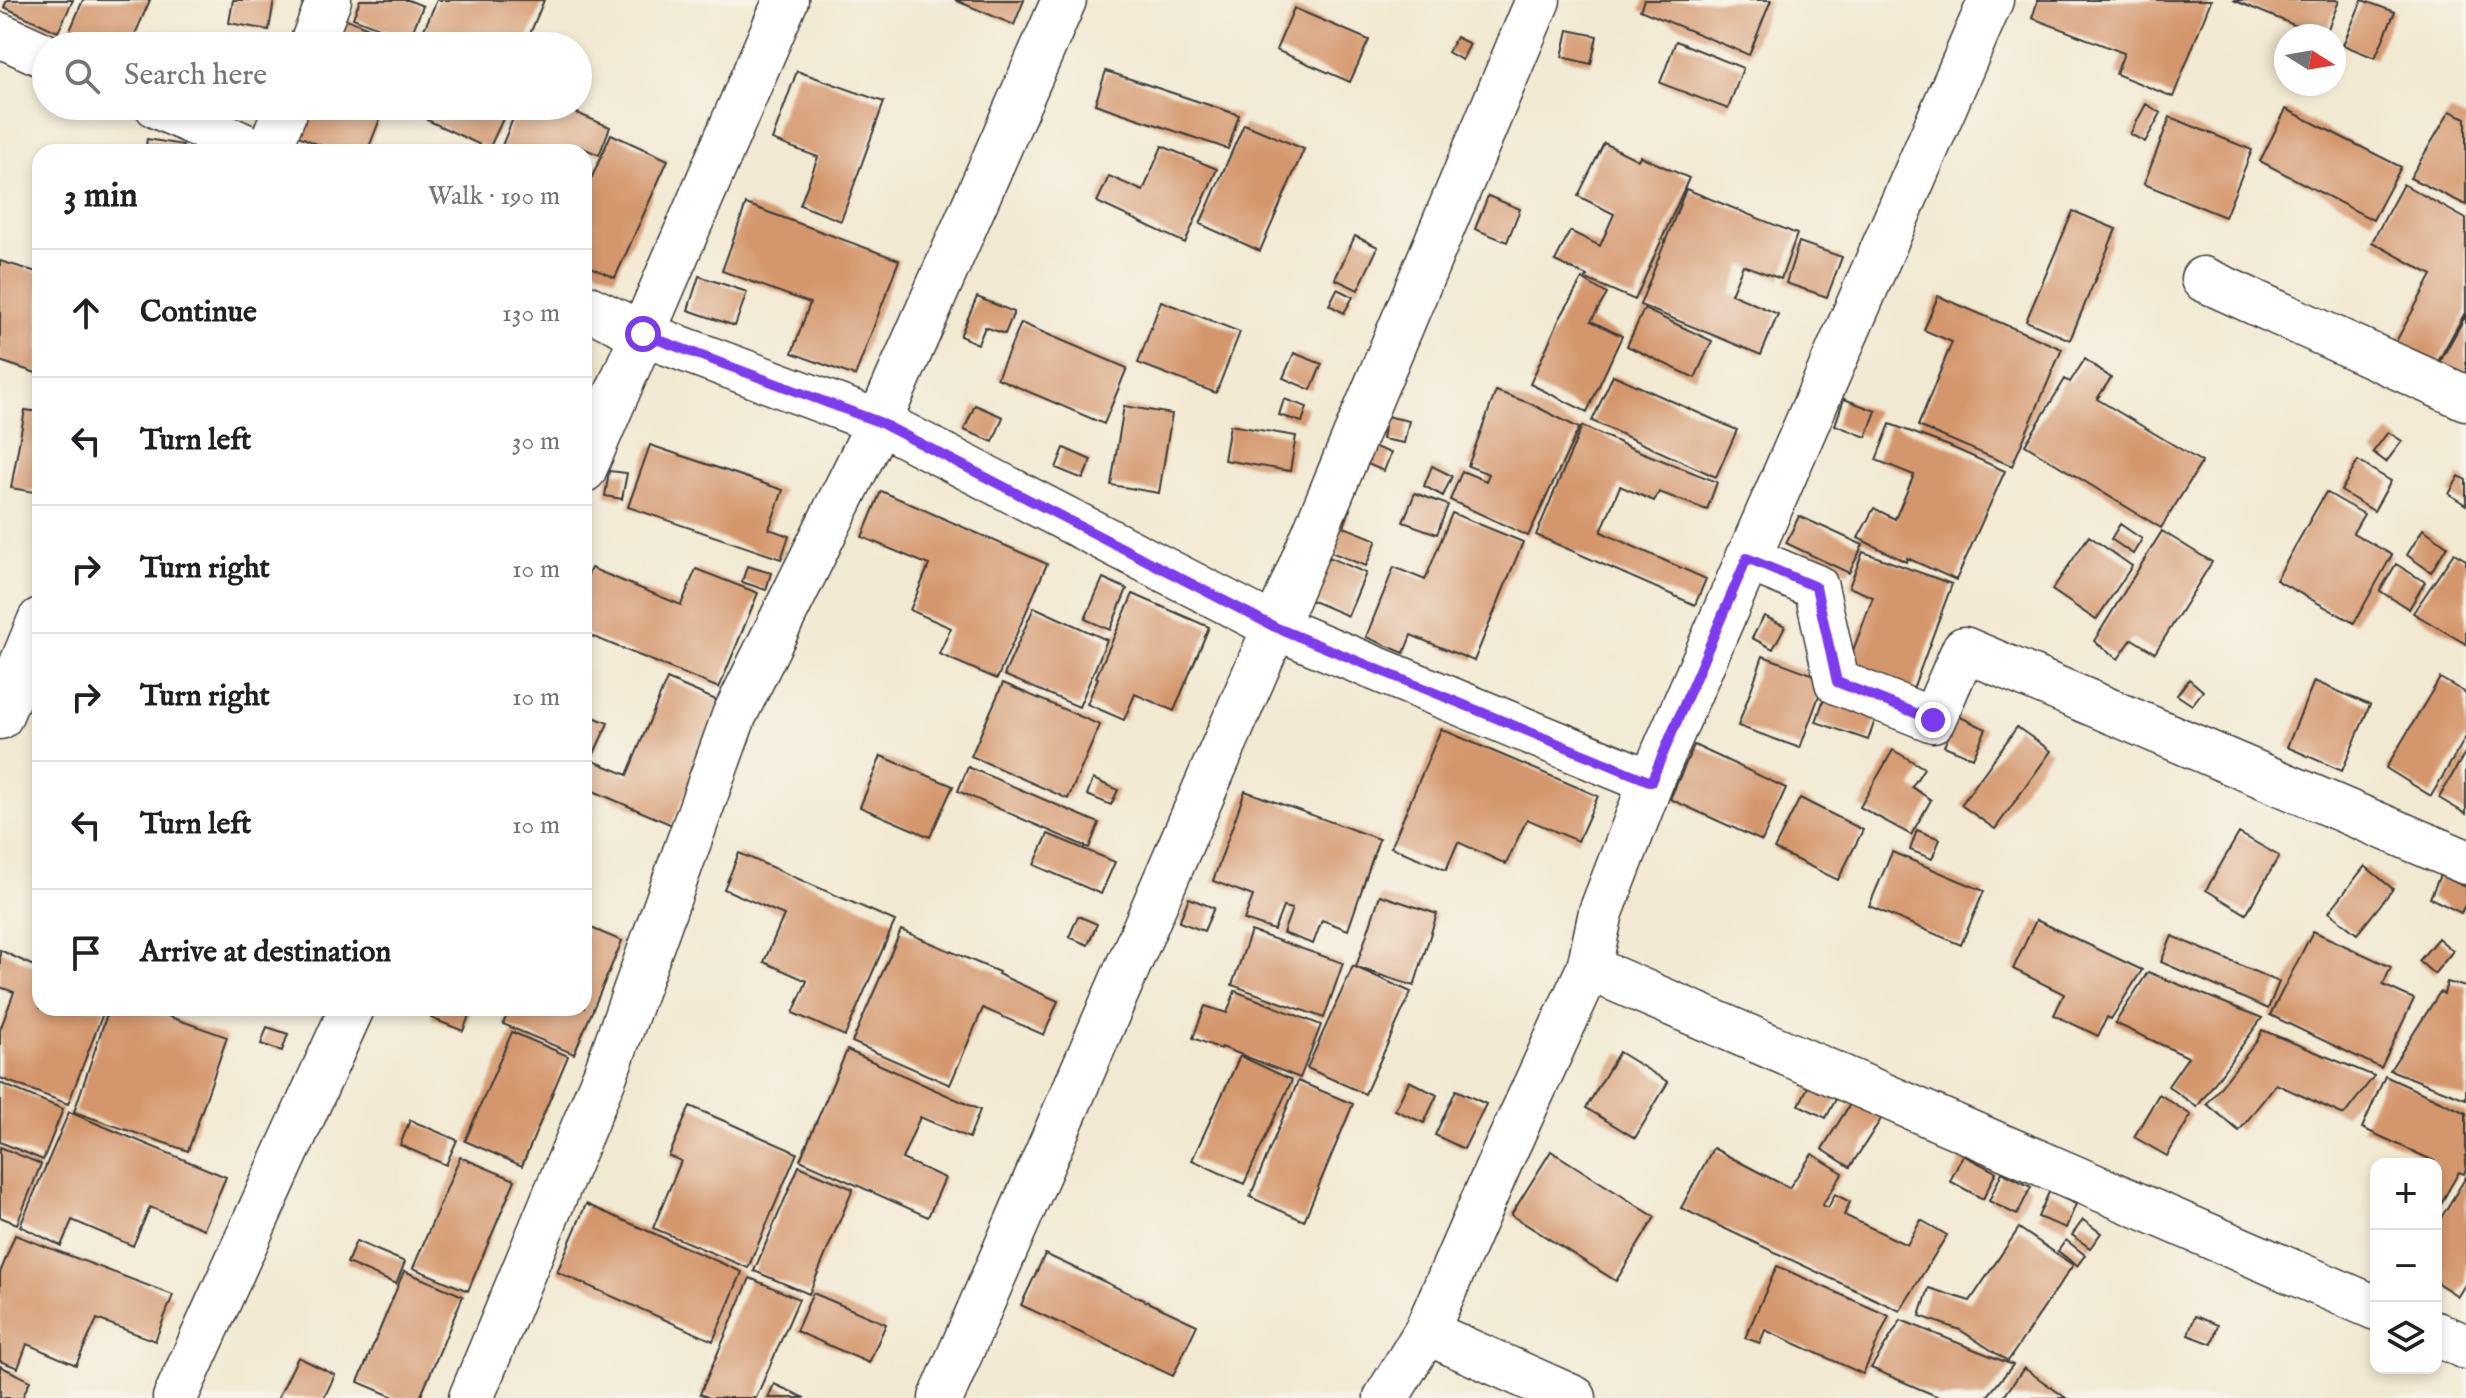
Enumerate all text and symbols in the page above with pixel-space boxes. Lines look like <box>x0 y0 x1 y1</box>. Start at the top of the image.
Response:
north arrow <box>2274 24 2346 96</box>
search box <box>32 32 592 120</box>
icon: search <box>60 54 104 98</box>
text: Search here <box>124 57 267 95</box>
text: 3 min <box>64 175 138 218</box>
text: Walk · 190 m <box>428 180 560 213</box>
icon: ahead <box>64 291 108 335</box>
text: Continue <box>140 294 257 332</box>
text: 130 m <box>502 297 560 330</box>
route start <box>625 316 661 352</box>
icon: left <box>64 419 108 463</box>
text: Turn left <box>140 422 251 460</box>
text: 30 m <box>512 425 560 458</box>
icon: right <box>64 547 108 591</box>
text: Turn right <box>140 550 270 588</box>
text: 10 m <box>512 553 560 586</box>
icon: right <box>64 675 108 719</box>
text: Turn right <box>140 678 270 716</box>
text: 10 m <box>512 681 560 714</box>
route end <box>1915 702 1951 738</box>
icon: left <box>64 803 108 847</box>
text: Turn left <box>140 806 251 844</box>
text: 10 m <box>512 809 560 842</box>
icon: arrive <box>64 931 108 975</box>
text: Arrive at destination <box>140 934 391 972</box>
map controls <box>2370 1158 2442 1374</box>
button: + <box>2370 1158 2442 1230</box>
button: − <box>2370 1230 2442 1302</box>
button: layers <box>2370 1302 2442 1374</box>

